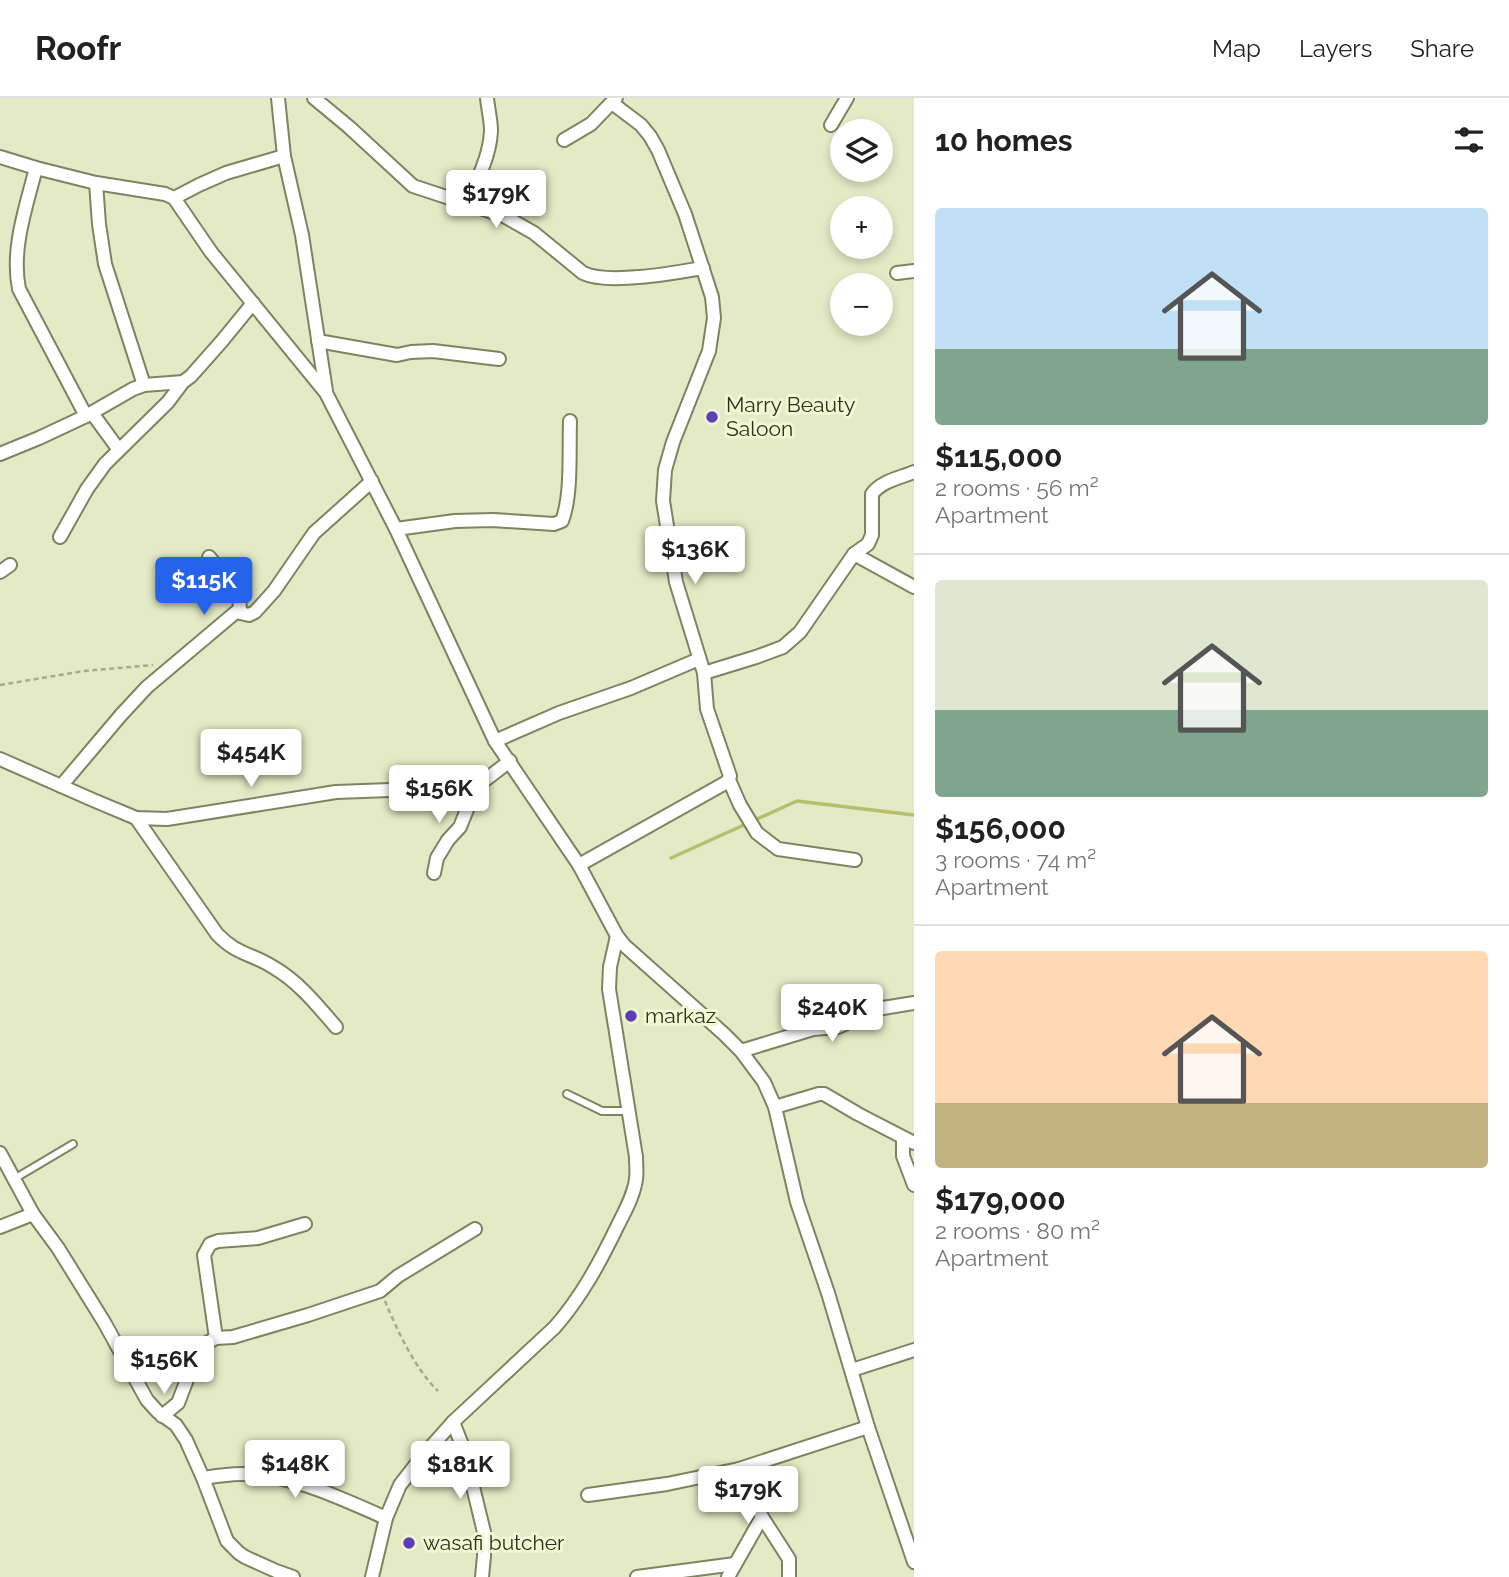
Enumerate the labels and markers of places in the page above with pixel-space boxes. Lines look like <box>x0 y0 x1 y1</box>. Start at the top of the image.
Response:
pin: $179K <box>447 170 545 230</box>
place label: Marry Beauty Saloon <box>726 392 855 441</box>
marker: Marry Beauty Saloon <box>704 409 720 425</box>
pin: $136K <box>646 526 744 586</box>
pin: $115K <box>155 558 253 617</box>
pin: $454K <box>202 730 300 789</box>
pin: $156K <box>390 766 488 825</box>
pin: $240K <box>783 984 881 1044</box>
place label: markaz <box>645 1003 716 1028</box>
marker: markaz <box>623 1008 639 1024</box>
pin: $156K <box>115 1336 213 1396</box>
pin: $148K <box>246 1440 344 1500</box>
pin: $181K <box>411 1442 509 1501</box>
pin: $179K <box>699 1466 797 1526</box>
place label: wasafi butcher <box>423 1530 565 1555</box>
marker: wasafi butcher <box>401 1535 417 1551</box>

